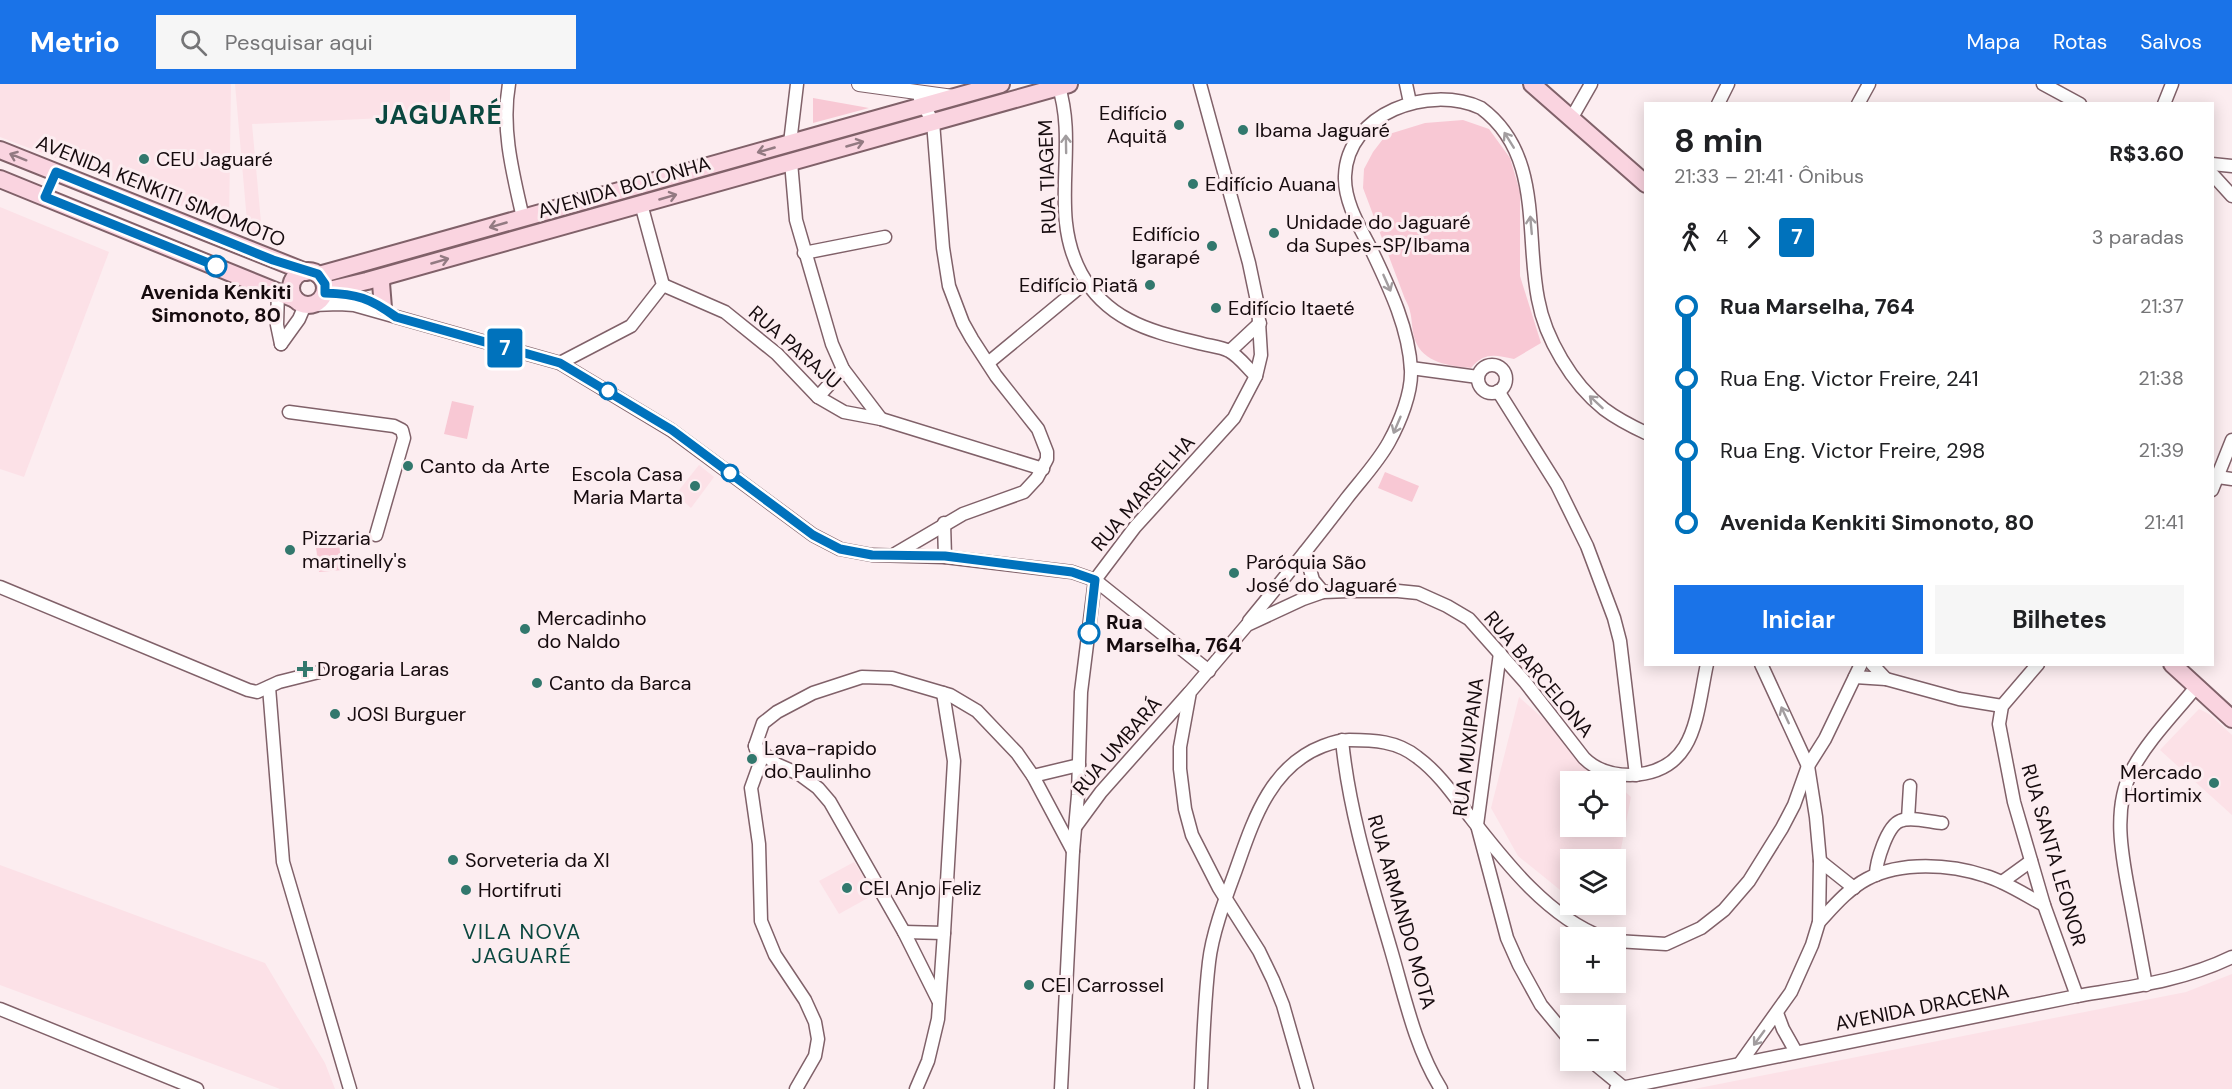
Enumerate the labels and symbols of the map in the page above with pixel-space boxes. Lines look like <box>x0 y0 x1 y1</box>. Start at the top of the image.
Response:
district label: JAGUARÉ <box>375 98 503 132</box>
place label: Edifício Aquitã <box>1099 100 1167 149</box>
place label: Ibama Jaguaré <box>1255 117 1390 143</box>
marker: Edifício Aquitã <box>1172 118 1186 132</box>
street label: RUA TIAGEM <box>1032 119 1062 235</box>
marker: Ibama Jaguaré <box>1236 123 1250 137</box>
street label: AVENIDA KENKITI SIMOMOTO <box>33 129 289 253</box>
one-way arrow <box>1502 132 1514 149</box>
one-way arrow <box>1060 135 1072 155</box>
one-way arrow <box>846 138 865 149</box>
one-way arrow <box>757 145 776 156</box>
place label: CEU Jaguaré <box>156 146 273 172</box>
street label: AVENIDA BOLONHA <box>534 150 714 224</box>
one-way arrow <box>9 151 27 162</box>
marker: CEU Jaguaré <box>137 152 151 166</box>
place label: Edifício Auana <box>1205 171 1336 197</box>
marker: Edifício Auana <box>1186 177 1200 191</box>
one-way arrow <box>658 191 677 202</box>
place label: Unidade do Jaguaré da Supes-SP/Ibama <box>1286 209 1471 258</box>
one-way arrow <box>1525 215 1536 235</box>
one-way arrow <box>489 220 508 232</box>
place label: Edifício Igarapé <box>1131 221 1200 270</box>
marker: Unidade do Jaguaré da Supes-SP/Ibama <box>1267 226 1281 240</box>
marker: Edifício Igarapé <box>1205 239 1219 253</box>
marker: Avenida Kenkiti Simonoto, 80 <box>205 255 227 277</box>
one-way arrow <box>430 255 449 266</box>
place label: Edifício Piatã <box>1019 272 1138 298</box>
one-way arrow <box>1382 274 1393 292</box>
marker: Edifício Piatã <box>1143 278 1157 292</box>
place label: Avenida Kenkiti Simonoto, 80 <box>140 279 292 328</box>
place label: Edifício Itaeté <box>1228 295 1355 321</box>
street label: RUA PARAJU <box>743 300 847 394</box>
marker: Edifício Itaeté <box>1209 301 1223 315</box>
line badge: 7 <box>486 328 524 368</box>
unlabelled marker <box>599 382 617 400</box>
one-way arrow <box>1589 395 1604 409</box>
one-way arrow <box>1391 415 1402 433</box>
street label: RUA MARSELHA <box>1086 430 1200 556</box>
place label: Canto da Arte <box>420 453 550 479</box>
marker: Canto da Arte <box>401 459 415 473</box>
place label: Escola Casa Maria Marta <box>572 461 683 510</box>
unlabelled marker <box>721 464 739 482</box>
marker: Escola Casa Maria Marta <box>688 479 702 493</box>
place label: Pizzaria martinelly's <box>302 525 407 574</box>
marker: Pizzaria martinelly's <box>283 543 297 557</box>
place label: Paróquia São José do Jaguaré <box>1246 549 1397 598</box>
marker: Paróquia São José do Jaguaré <box>1227 566 1241 580</box>
place label: Mercadinho do Naldo <box>537 605 647 654</box>
street label: RUA BARCELONA <box>1478 605 1600 743</box>
place label: Rua Marselha, 764 <box>1106 609 1242 658</box>
marker: Mercadinho do Naldo <box>518 622 532 636</box>
marker: Rua Marselha, 764 <box>1078 622 1100 644</box>
place label: Drogaria Laras <box>317 656 449 682</box>
marker: Drogaria Laras <box>298 662 312 676</box>
place label: Canto da Barca <box>549 670 691 696</box>
marker: Canto da Barca <box>530 676 544 690</box>
street label: RUA MUXIPANA <box>1447 676 1489 818</box>
street label: RUA UMBARÁ <box>1067 691 1167 801</box>
place label: JOSI Burguer <box>347 701 466 727</box>
marker: JOSI Burguer <box>328 707 342 721</box>
one-way arrow <box>1778 707 1790 725</box>
place label: Lava-rapido do Paulinho <box>764 735 877 784</box>
marker: Lava-rapido do Paulinho <box>745 752 759 766</box>
place label: Mercado Hortimix <box>2120 759 2202 808</box>
street label: RUA SANTA LEONOR <box>2016 761 2092 949</box>
marker: Mercado Hortimix <box>2207 776 2221 790</box>
street label: RUA ARMANDO MOTA <box>1362 812 1442 1012</box>
place label: Sorveteria da XI <box>465 847 610 873</box>
marker: Sorveteria da XI <box>446 853 460 867</box>
place label: CEI Anjo Feliz <box>859 875 982 901</box>
place label: Hortifruti <box>478 877 562 903</box>
marker: CEI Anjo Feliz <box>840 881 854 895</box>
marker: Hortifruti <box>459 883 473 897</box>
district label: VILA NOVA JAGUARÉ <box>462 918 582 970</box>
place label: CEI Carrossel <box>1041 972 1164 998</box>
street label: AVENIDA DRACENA <box>1833 977 2011 1037</box>
marker: CEI Carrossel <box>1022 978 1036 992</box>
one-way arrow <box>1753 1029 1765 1045</box>

